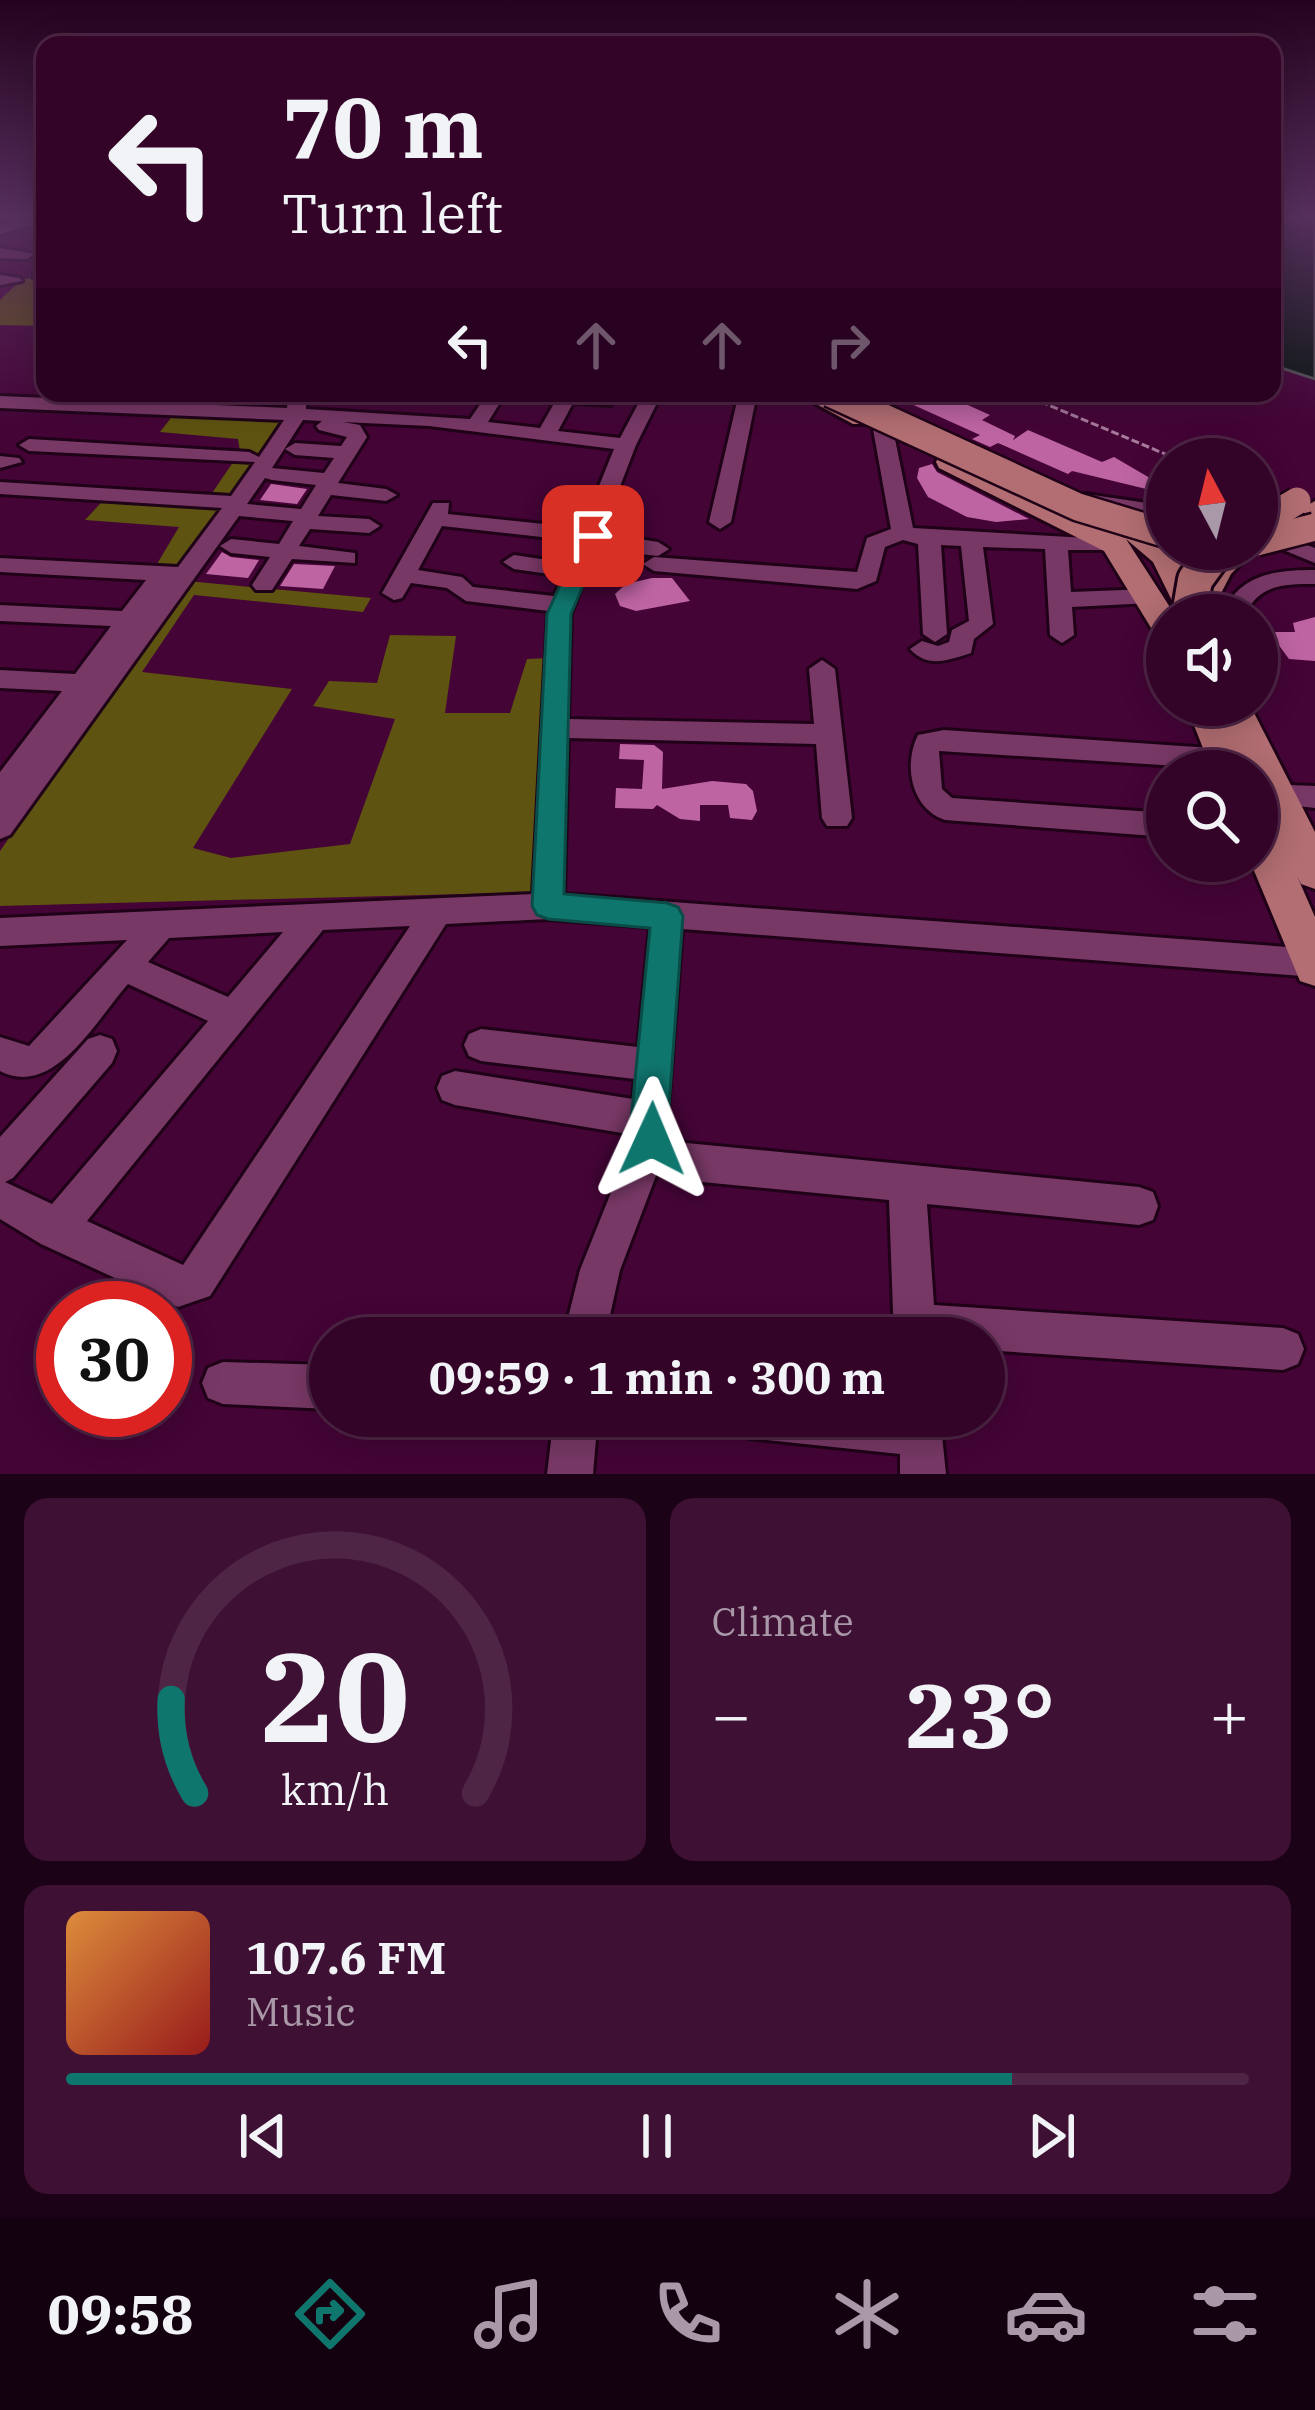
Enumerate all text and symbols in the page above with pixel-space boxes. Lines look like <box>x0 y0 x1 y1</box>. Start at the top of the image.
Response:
text: 70 m <box>282 72 484 181</box>
icon: left <box>84 84 240 240</box>
text: Turn left <box>282 178 503 248</box>
icon: left <box>437 312 503 378</box>
icon: ahead <box>563 312 629 378</box>
icon: ahead <box>689 312 755 378</box>
icon: right <box>815 312 881 378</box>
north arrow <box>1146 438 1278 570</box>
map controls <box>1146 438 1278 882</box>
pin <box>542 485 644 587</box>
icon: arrive <box>560 503 626 569</box>
button: sound <box>1146 594 1278 726</box>
button: search <box>1146 750 1278 882</box>
position arrow <box>589 1076 715 1202</box>
speed limit sign: 30 <box>36 1281 192 1437</box>
text: 09:59 · 1 min · 300 m <box>429 1348 885 1406</box>
text: Climate <box>712 1596 854 1647</box>
text: 20 <box>260 1614 410 1776</box>
text: 23° <box>905 1656 1055 1773</box>
text: − <box>712 1671 751 1757</box>
text: + <box>1209 1671 1249 1757</box>
text: km/h <box>281 1760 389 1816</box>
text: 107.6 FM <box>246 1928 446 1986</box>
text: Music <box>246 1986 356 2037</box>
icon: previous <box>230 2103 296 2169</box>
icon: pause <box>624 2103 690 2169</box>
icon: next <box>1019 2103 1085 2169</box>
icon: directions <box>288 2272 372 2356</box>
icon: music <box>467 2272 551 2356</box>
icon: phone <box>646 2272 730 2356</box>
icon: climate <box>825 2272 909 2356</box>
icon: car <box>1004 2272 1088 2356</box>
icon: filters <box>1183 2272 1267 2356</box>
text: 09:58 <box>48 2279 193 2349</box>

